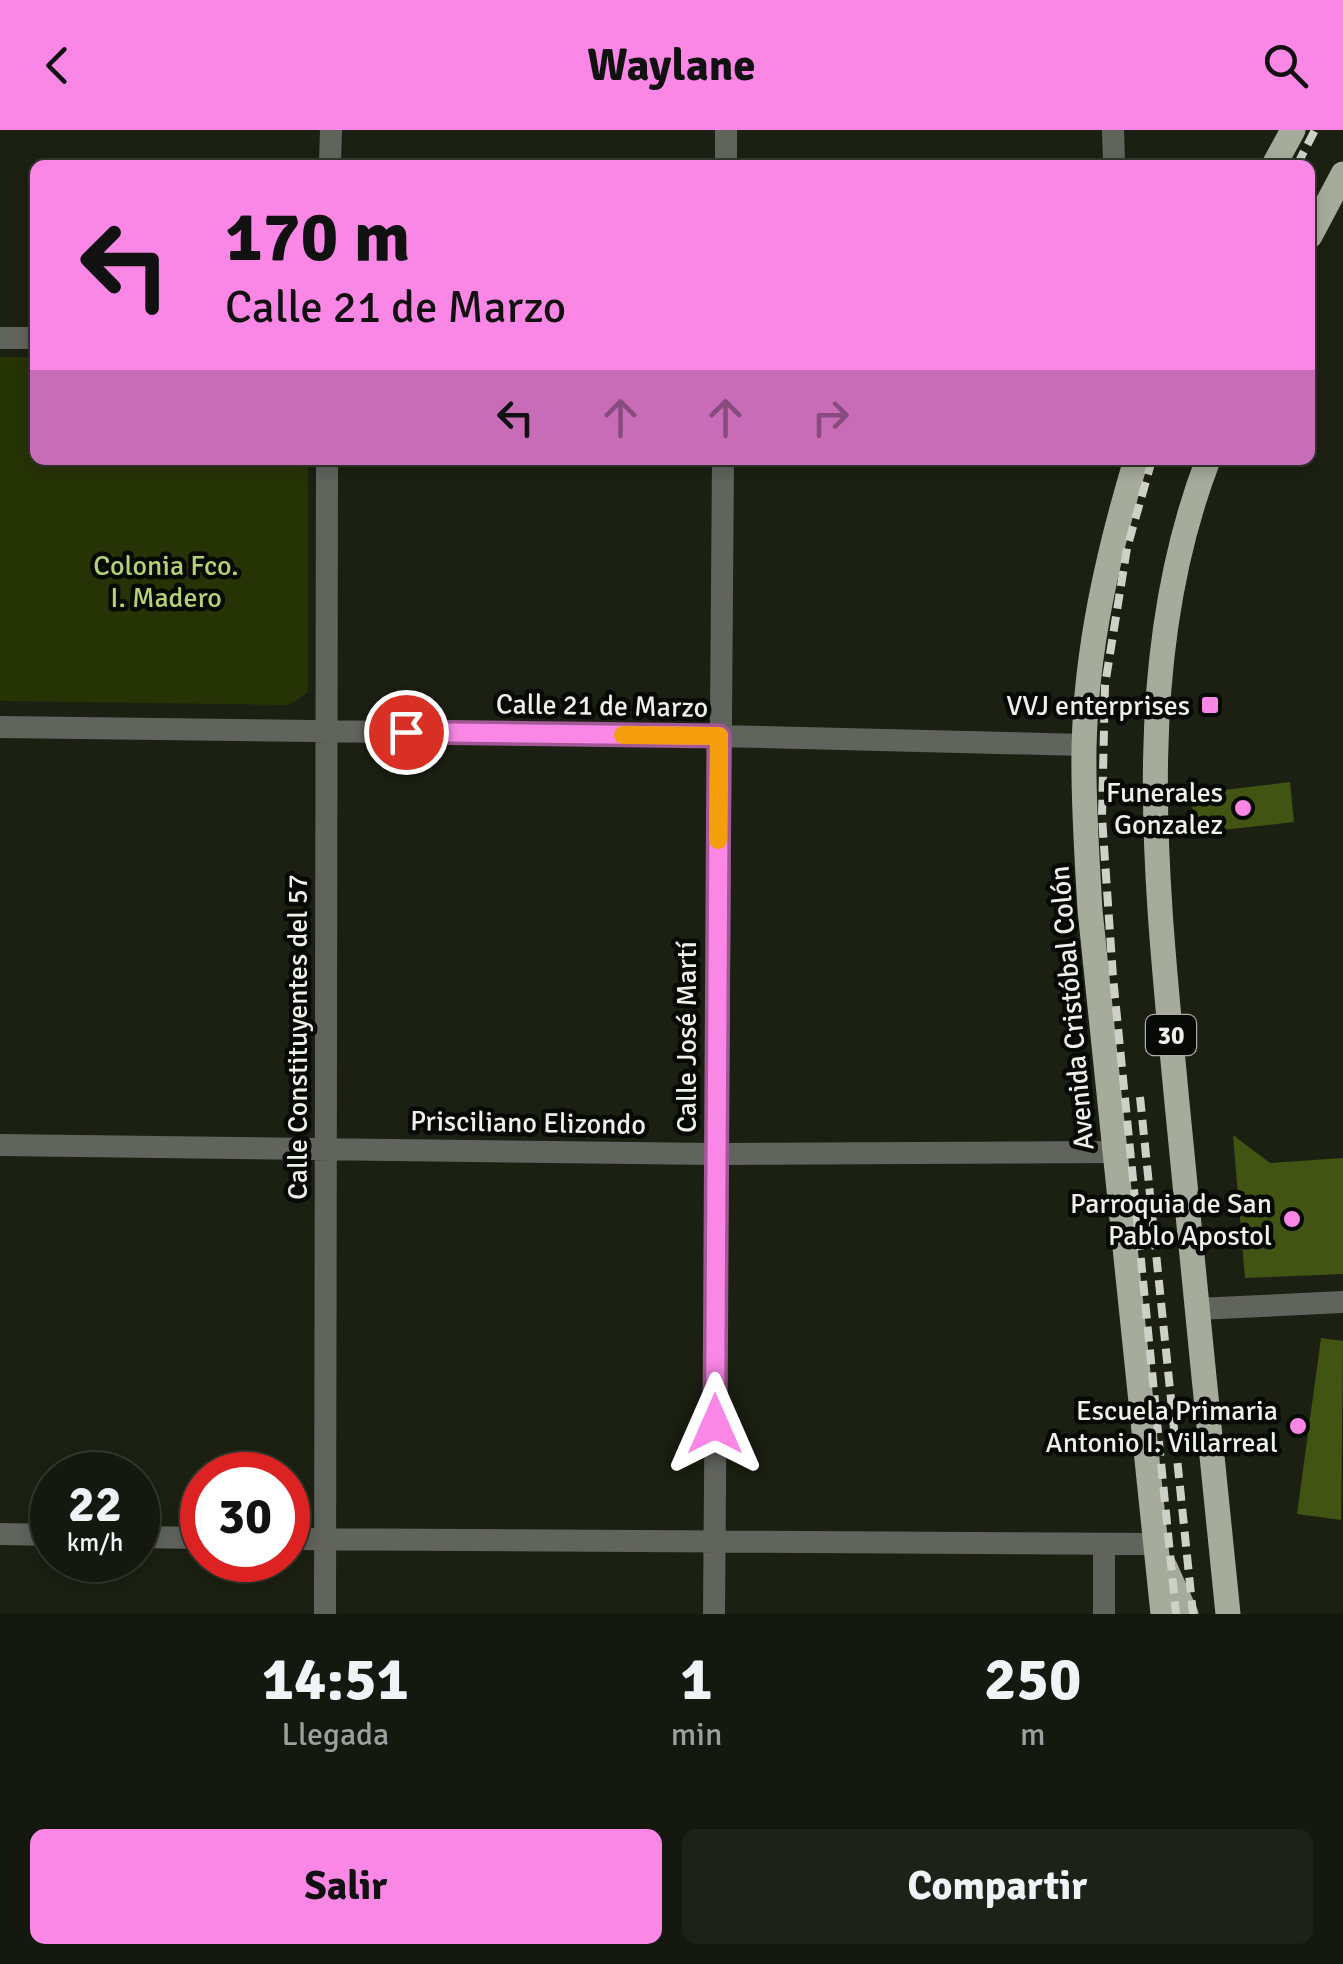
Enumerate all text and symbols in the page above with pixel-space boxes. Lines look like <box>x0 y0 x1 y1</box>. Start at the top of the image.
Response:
icon: back <box>30 38 85 93</box>
text: Waylane <box>587 38 756 93</box>
icon: search <box>1258 38 1313 93</box>
text: 170 m <box>225 194 410 280</box>
icon: left <box>60 200 190 330</box>
text: Calle 21 de Marzo <box>225 280 566 335</box>
icon: left <box>488 390 543 445</box>
icon: ahead <box>593 390 648 445</box>
icon: ahead <box>698 390 753 445</box>
icon: right <box>803 390 858 445</box>
park label: Colonia Fco. I. Madero <box>93 549 239 615</box>
street label: Calle 21 de Marzo <box>496 687 708 725</box>
place label: VVJ enterprises <box>1006 689 1190 723</box>
pin <box>364 690 449 775</box>
marker: VVJ enterprises <box>1199 694 1221 716</box>
icon: arrive <box>379 705 434 760</box>
place label: Funerales Gonzalez <box>1106 776 1223 842</box>
marker: Funerales Gonzalez <box>1232 797 1254 819</box>
street label: Avenida Cristóbal Colón <box>1043 864 1101 1151</box>
street label: Calle Constituyentes del 57 <box>281 874 315 1200</box>
street label: Calle José Martí <box>670 941 704 1133</box>
road number: 30 <box>1146 1015 1196 1055</box>
street label: Prisciliano Elizondo <box>410 1104 646 1142</box>
place label: Parroquia de San Pablo Apostol <box>1070 1187 1272 1253</box>
marker: Parroquia de San Pablo Apostol <box>1281 1208 1303 1230</box>
position arrow <box>663 1372 767 1476</box>
place label: Escuela Primaria Antonio I. Villarreal <box>1046 1394 1278 1460</box>
marker: Escuela Primaria Antonio I. Villarreal <box>1287 1415 1309 1437</box>
speed limit sign: 30 <box>180 1452 310 1582</box>
text: 22 <box>68 1474 122 1536</box>
text: km/h <box>67 1527 123 1558</box>
text: 14:51 <box>262 1643 409 1717</box>
text: 1 <box>680 1643 713 1717</box>
text: 250 <box>984 1643 1081 1717</box>
text: Llegada <box>282 1715 389 1754</box>
text: min <box>671 1715 722 1754</box>
text: m <box>1020 1715 1045 1754</box>
button: Salir <box>30 1829 662 1944</box>
button: Compartir <box>682 1829 1313 1944</box>

